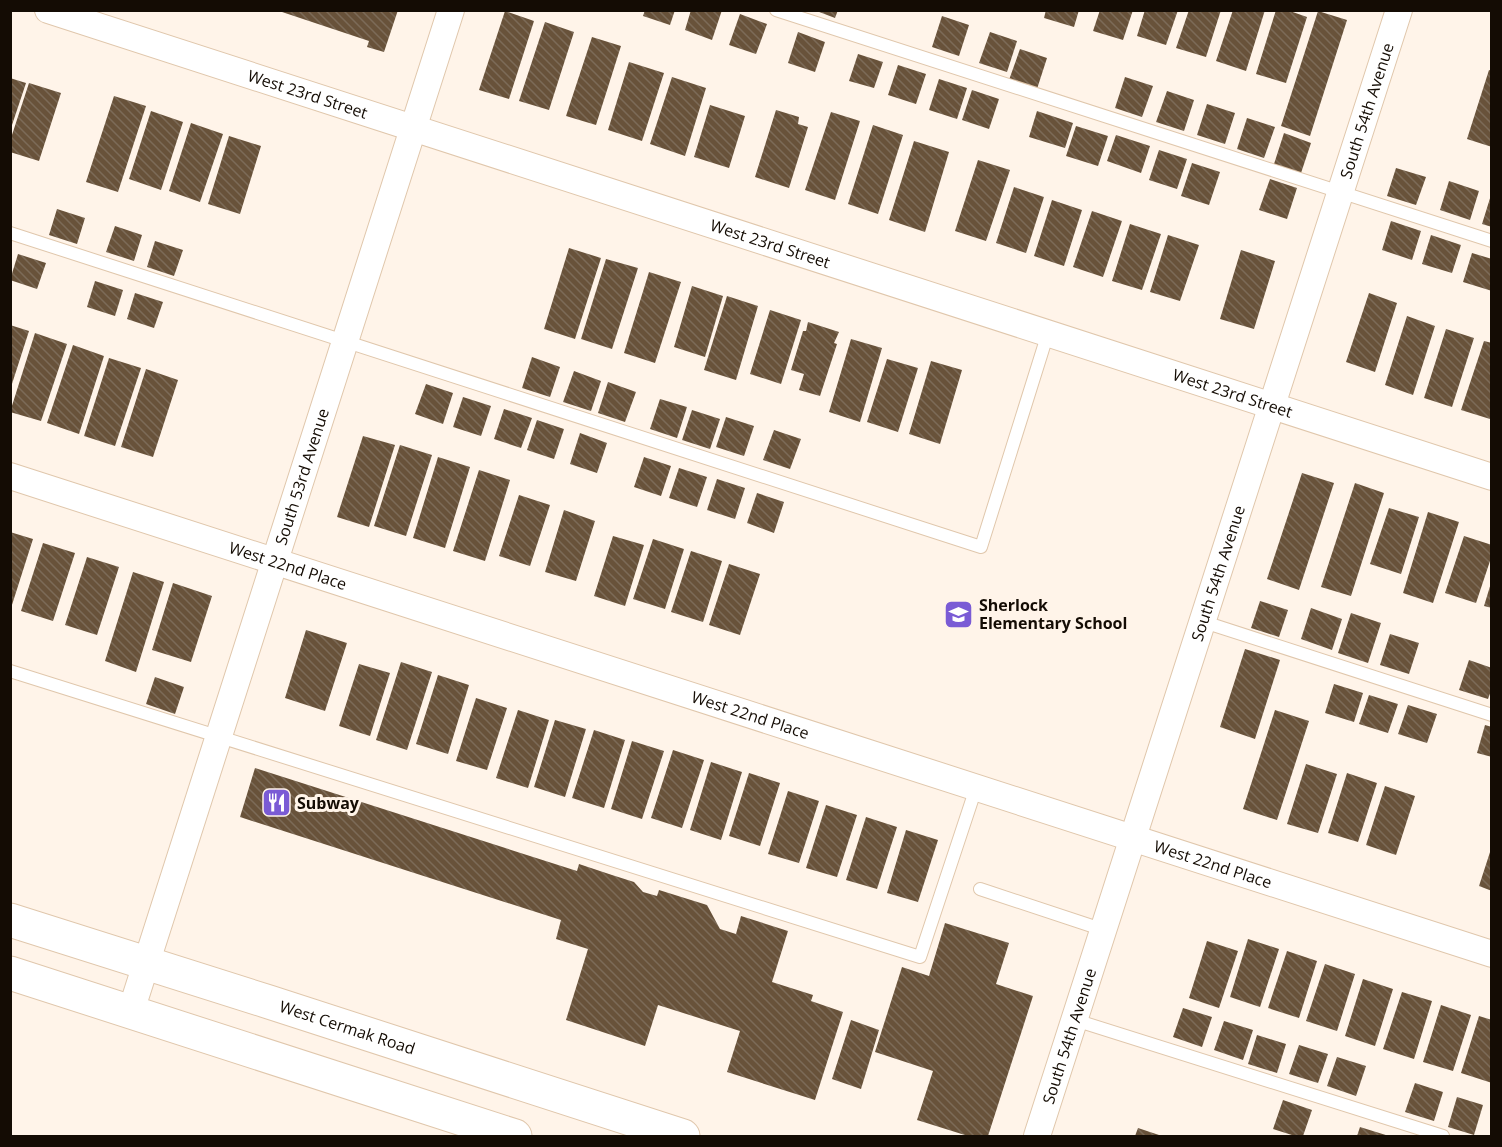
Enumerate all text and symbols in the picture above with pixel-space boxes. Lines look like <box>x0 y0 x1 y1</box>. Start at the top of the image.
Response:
street label: South 54th Avenue <box>1334 40 1399 181</box>
street label: West 23rd Street <box>245 64 371 124</box>
street label: West 23rd Street <box>707 214 833 273</box>
street label: West 23rd Street <box>1170 363 1296 423</box>
street label: South 53rd Avenue <box>270 405 334 548</box>
street label: South 54th Avenue <box>1186 503 1250 644</box>
street label: West 22nd Place <box>226 536 350 595</box>
place label: Sherlock Elementary School <box>979 594 1127 634</box>
school or university icon: Sherlock Elementary School <box>942 598 974 630</box>
street label: West 22nd Place <box>689 686 812 744</box>
restaurant icon: Subway <box>260 787 292 819</box>
place label: Subway <box>297 792 360 814</box>
street label: West 22nd Place <box>1151 835 1275 893</box>
street label: South 54th Avenue <box>1037 965 1101 1107</box>
street label: West Cermak Road <box>277 995 418 1060</box>

